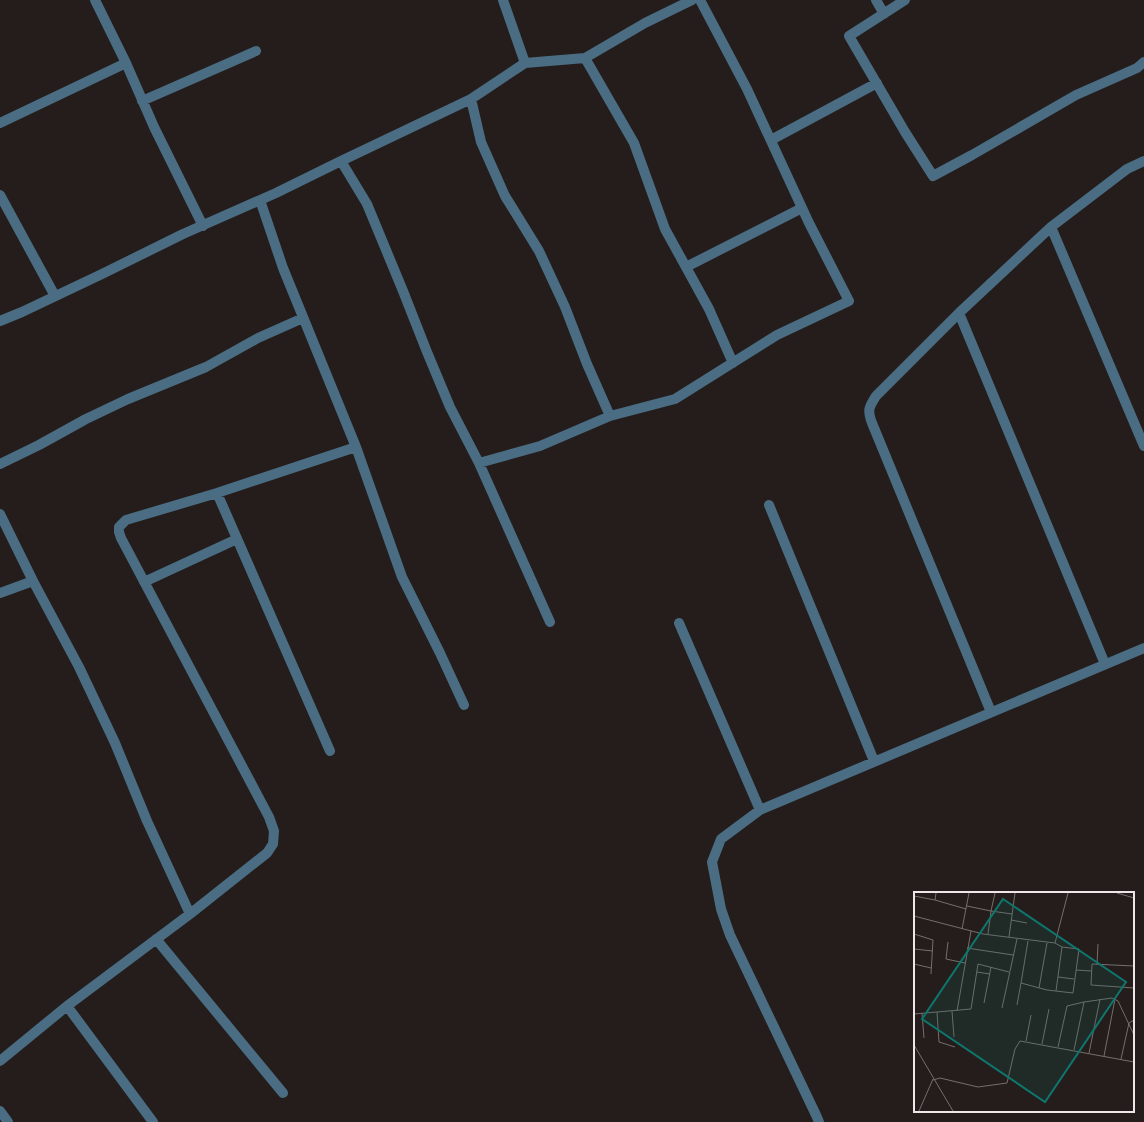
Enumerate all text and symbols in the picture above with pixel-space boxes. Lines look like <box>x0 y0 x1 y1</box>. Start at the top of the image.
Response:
inset map <box>914 892 1134 1112</box>

